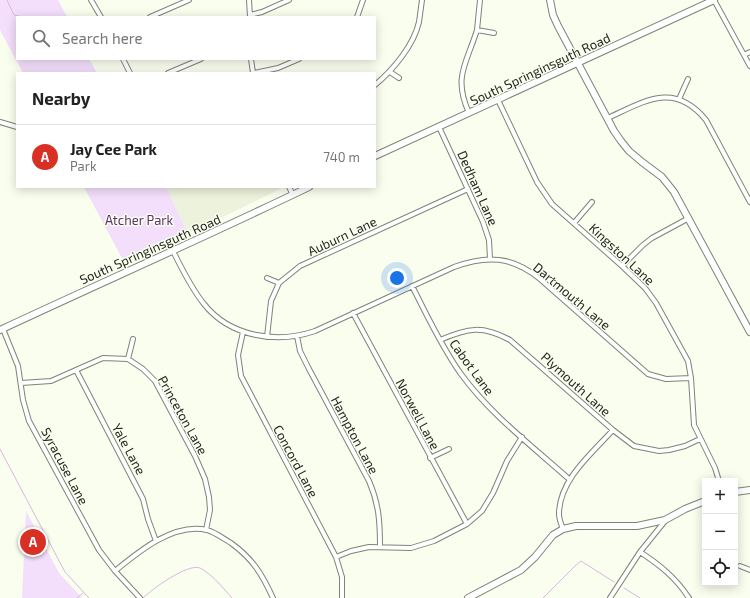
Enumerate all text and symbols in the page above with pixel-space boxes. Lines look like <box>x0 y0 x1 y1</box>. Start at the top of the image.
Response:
search box <box>16 16 376 60</box>
icon: search <box>30 27 52 49</box>
text: Search here <box>62 29 143 47</box>
street label: South Springinsguth Road <box>467 29 613 109</box>
text: Nearby <box>32 88 90 108</box>
text: Jay Cee Park <box>70 140 157 158</box>
street label: Dedham Lane <box>454 148 502 228</box>
text: A <box>41 149 49 165</box>
text: 740 m <box>323 149 360 165</box>
text: Park <box>70 158 97 174</box>
street label: South Springinsguth Road <box>77 211 223 287</box>
park label: Atcher Park <box>105 212 173 228</box>
street label: Auburn Lane <box>305 213 379 259</box>
street label: Kingston Lane <box>586 220 658 288</box>
street label: Dartmouth Lane <box>530 259 614 333</box>
your location <box>387 268 407 288</box>
street label: Cabot Lane <box>446 336 498 398</box>
street label: Plymouth Lane <box>538 349 614 419</box>
street label: Princeton Lane <box>155 373 211 457</box>
street label: Norwell Lane <box>393 376 443 452</box>
street label: Hampton Lane <box>328 393 382 477</box>
street label: Yale Lane <box>109 421 149 477</box>
street label: Concord Lane <box>270 422 322 500</box>
street label: Syracuse Lane <box>38 425 92 507</box>
map controls <box>702 478 738 586</box>
button: + <box>702 478 738 514</box>
button: − <box>702 514 738 550</box>
pin: A <box>20 527 46 557</box>
button: locate <box>702 550 738 586</box>

